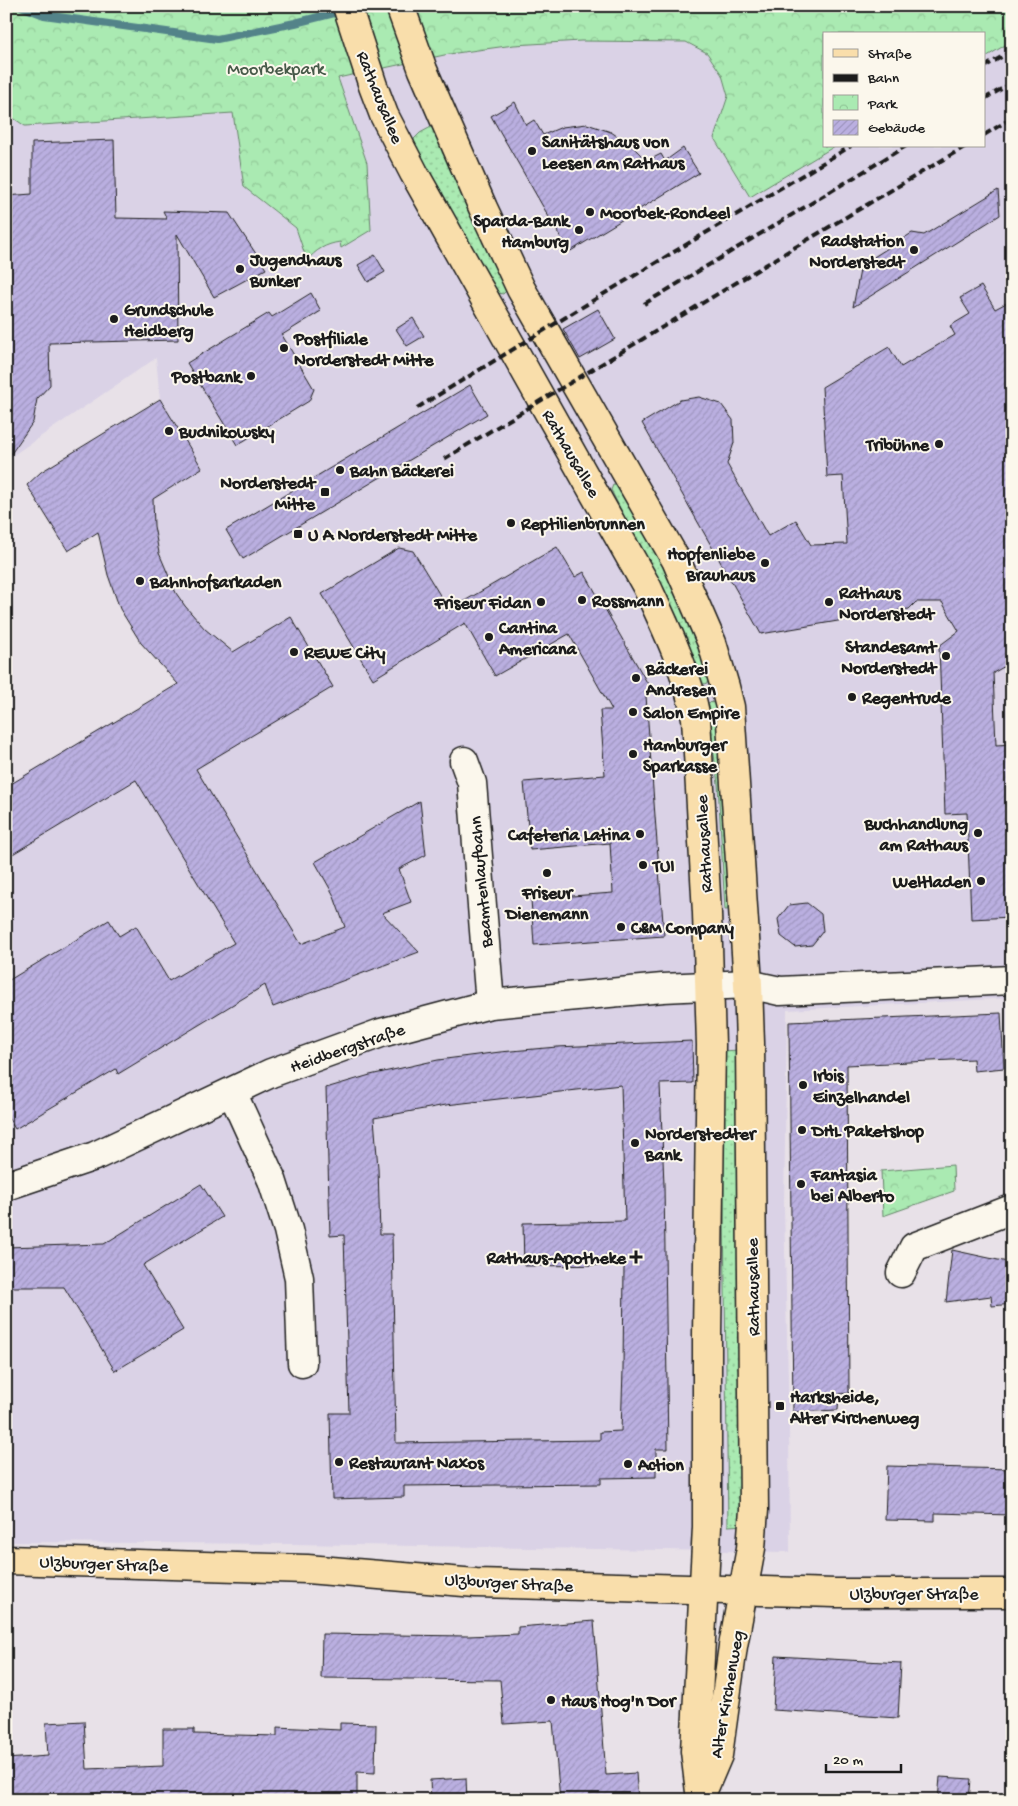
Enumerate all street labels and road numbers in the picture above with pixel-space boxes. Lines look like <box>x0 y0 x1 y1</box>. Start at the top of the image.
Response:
street label: Rathausallee <box>351 49 407 148</box>
street label: Rathausallee <box>536 407 604 503</box>
street label: Rathausallee <box>692 794 719 893</box>
street label: Beamtenlaufbahn <box>466 815 499 949</box>
street label: Heidbergstraße <box>288 1020 409 1079</box>
street label: Rathausallee <box>743 1237 766 1336</box>
street label: Ulzburger Straße <box>39 1553 169 1578</box>
street label: Ulzburger Straße <box>444 1571 575 1598</box>
street label: Ulzburger Straße <box>849 1585 979 1606</box>
street label: Alter Kirchenweg <box>707 1629 750 1760</box>

